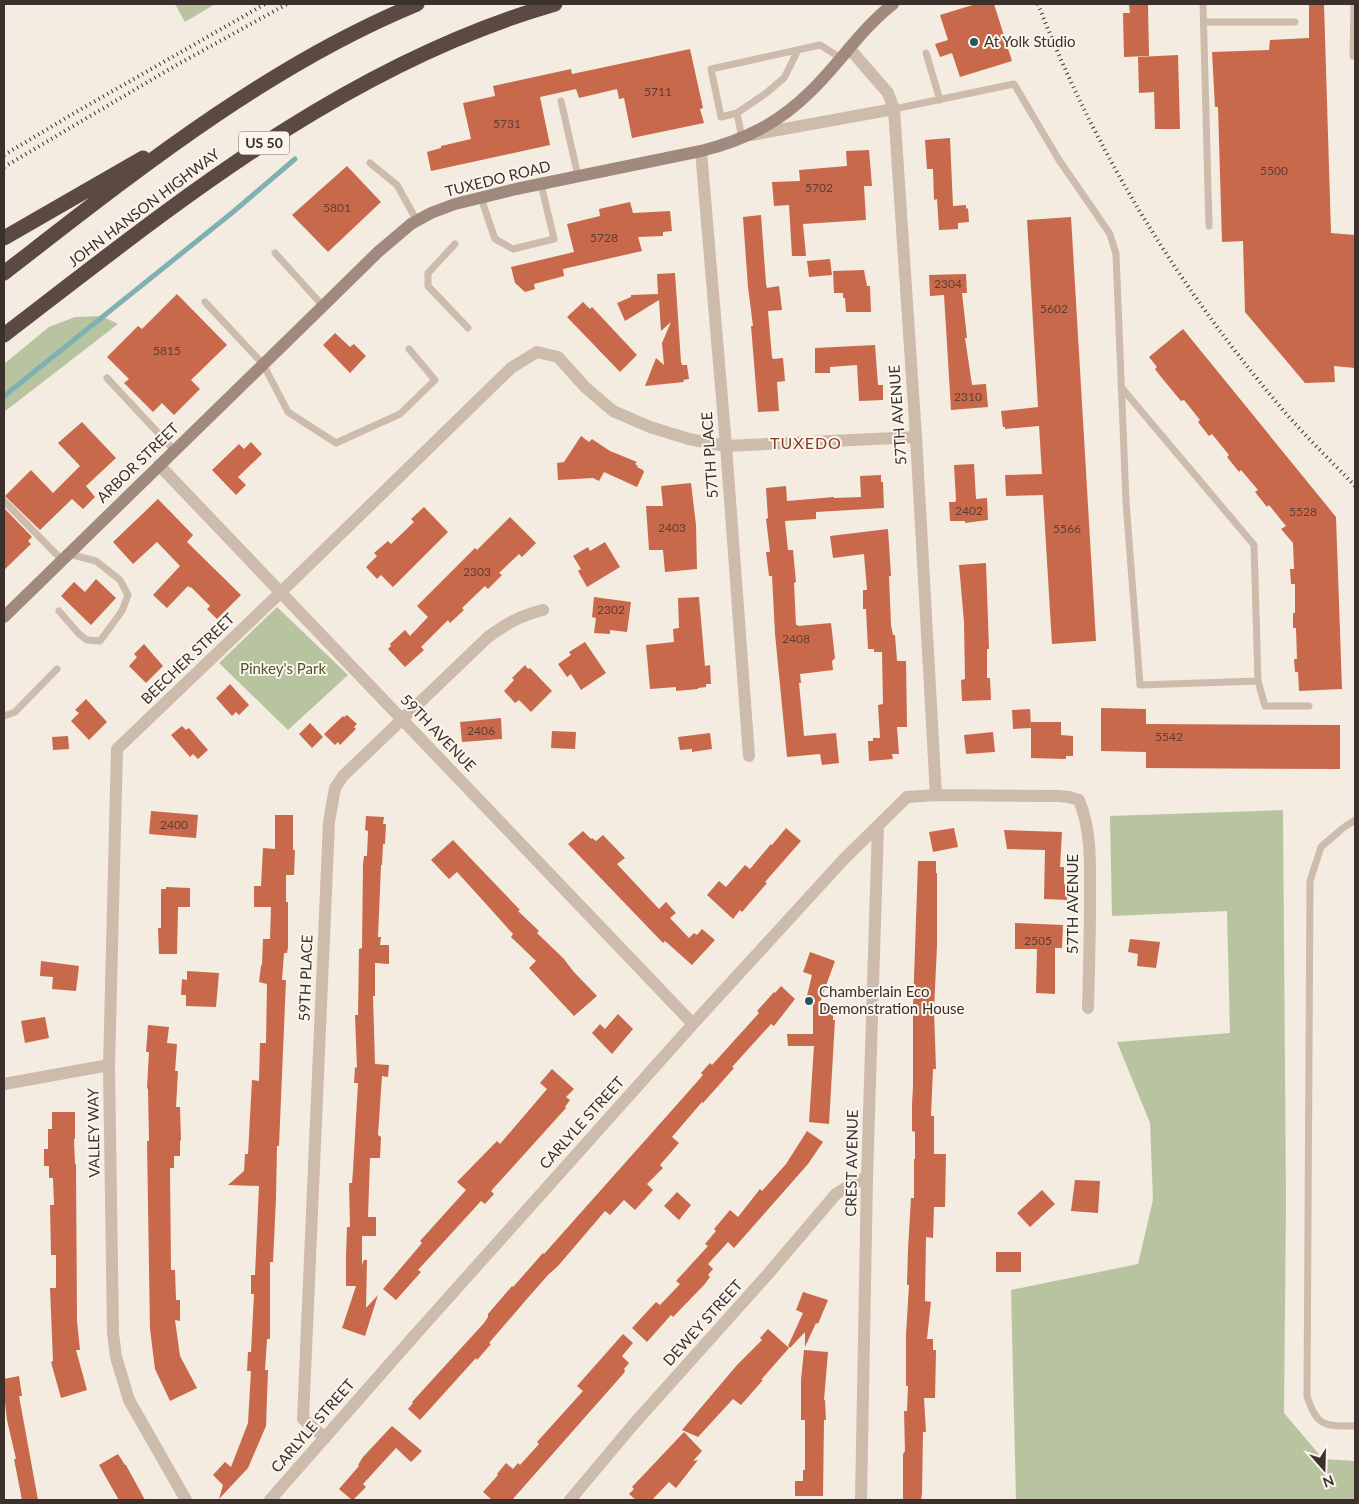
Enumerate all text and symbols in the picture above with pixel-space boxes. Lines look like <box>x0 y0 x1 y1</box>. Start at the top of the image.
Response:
place label: At Yolk Studio <box>984 32 1076 50</box>
marker: At Yolk Studio <box>968 36 980 48</box>
house number: 5711 <box>644 84 672 99</box>
house number: 5731 <box>493 116 521 131</box>
road number: US 50 <box>239 132 289 154</box>
street label: JOHN HANSON HIGHWAY <box>64 144 223 270</box>
street label: TUXEDO ROAD <box>443 156 552 200</box>
house number: 5500 <box>1260 163 1288 178</box>
house number: 5702 <box>805 180 833 195</box>
house number: 5801 <box>323 200 351 215</box>
house number: 5728 <box>590 230 618 245</box>
house number: 2304 <box>934 276 962 291</box>
house number: 5602 <box>1040 301 1068 316</box>
house number: 5815 <box>153 343 181 358</box>
street label: 57TH AVENUE <box>885 364 909 466</box>
house number: 2310 <box>954 389 982 404</box>
street label: 57TH PLACE <box>697 411 721 499</box>
street label: ARBOR STREET <box>93 419 182 506</box>
district label: TUXEDO <box>770 433 842 452</box>
house number: 2402 <box>955 503 983 518</box>
house number: 5528 <box>1289 504 1317 519</box>
house number: 2403 <box>658 520 686 535</box>
house number: 5566 <box>1053 521 1081 536</box>
house number: 2303 <box>463 564 491 579</box>
house number: 2302 <box>597 602 625 617</box>
street label: BEECHER STREET <box>137 609 238 707</box>
house number: 2408 <box>782 631 810 646</box>
park label: Pinkey's Park <box>240 659 326 677</box>
street label: 59TH AVENUE <box>397 690 480 775</box>
house number: 2406 <box>467 723 495 738</box>
house number: 5542 <box>1155 729 1183 744</box>
house number: 2400 <box>160 817 188 832</box>
street label: 57TH AVENUE <box>1063 854 1081 954</box>
house number: 2505 <box>1024 933 1052 948</box>
street label: 59TH PLACE <box>294 934 316 1022</box>
place label: Chamberlain Eco Demonstration House <box>819 982 965 1017</box>
marker: Chamberlain Eco Demonstration House <box>803 995 815 1007</box>
street label: CARLYLE STREET <box>535 1072 628 1172</box>
street label: VALLEY WAY <box>83 1088 103 1178</box>
street label: CREST AVENUE <box>841 1109 861 1217</box>
street label: DEWEY STREET <box>659 1276 746 1369</box>
street label: CARLYLE STREET <box>267 1375 358 1476</box>
north arrow <box>1299 1444 1349 1494</box>
text: N <box>1321 1472 1337 1492</box>

